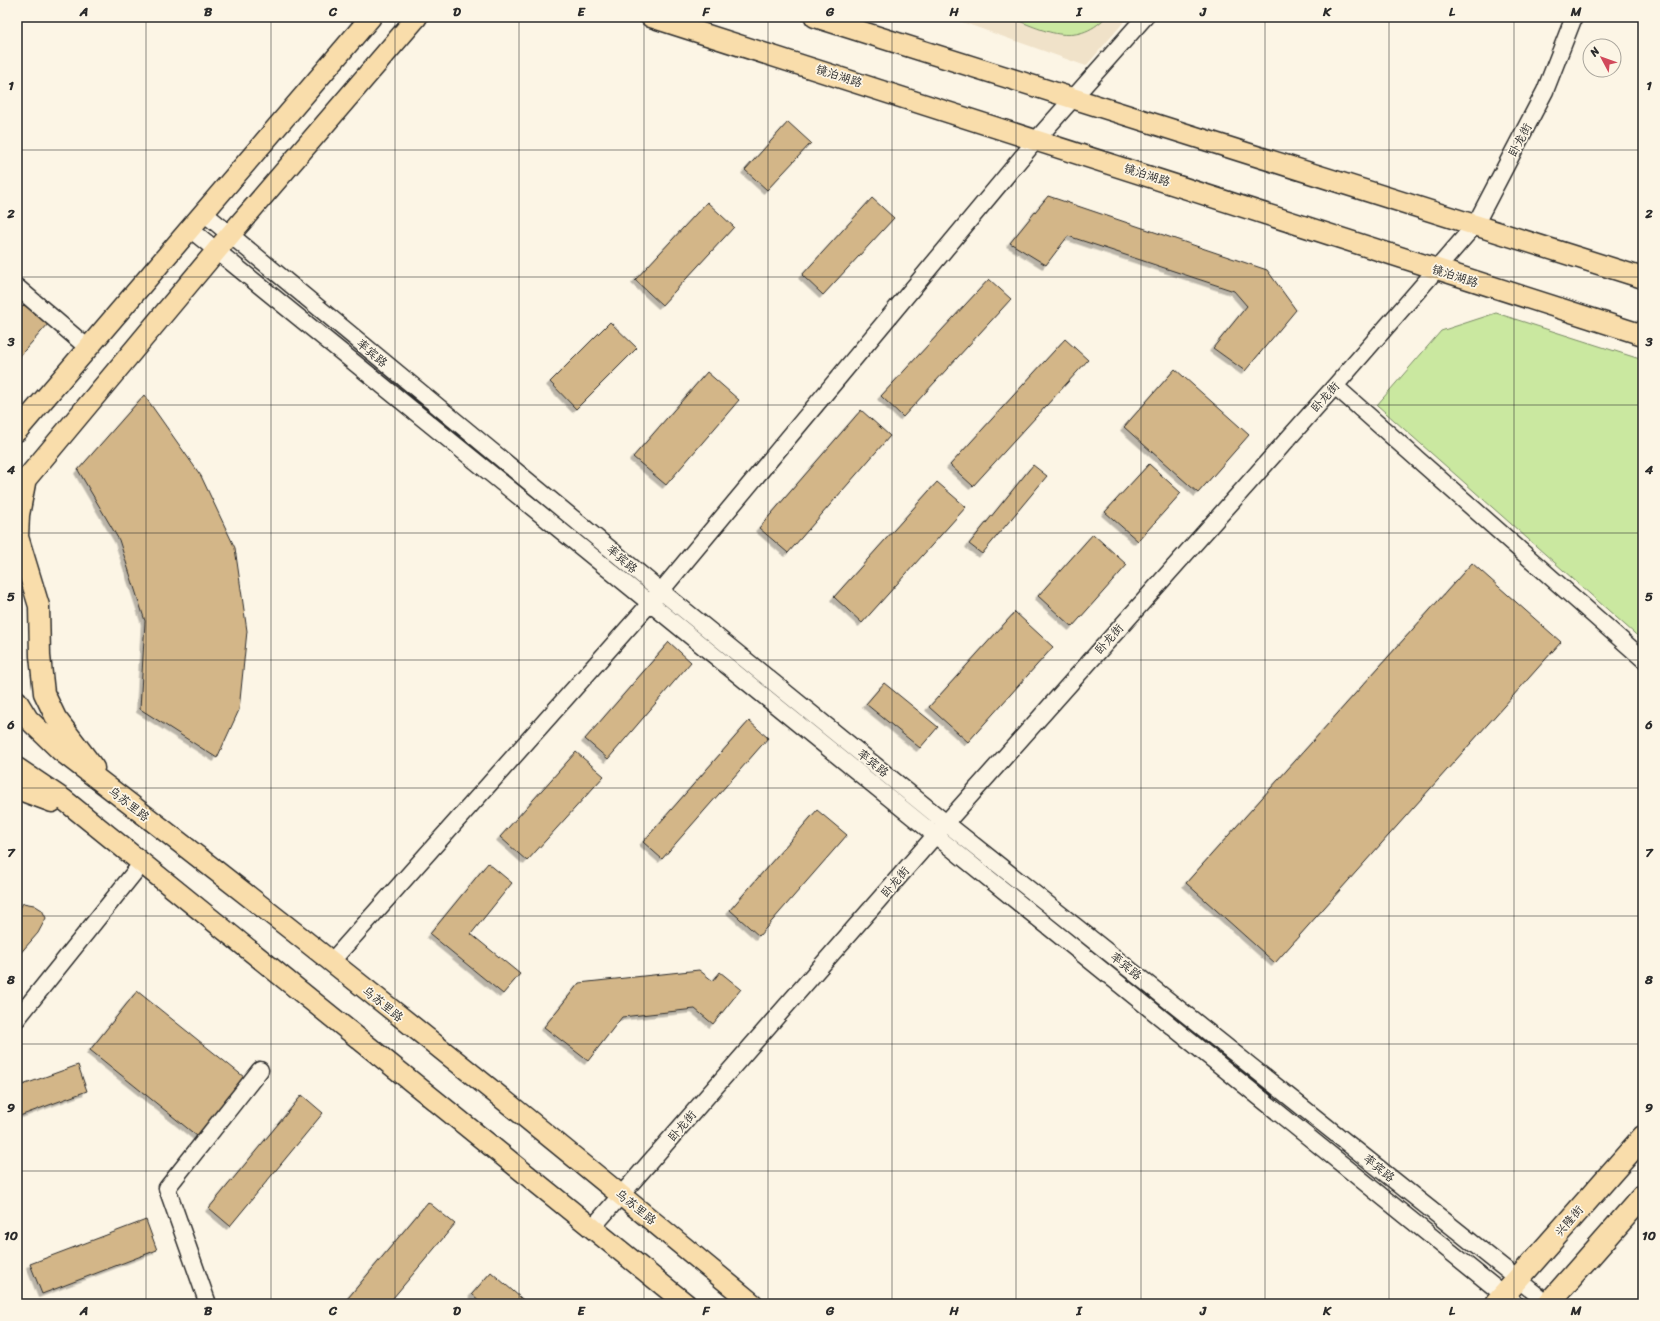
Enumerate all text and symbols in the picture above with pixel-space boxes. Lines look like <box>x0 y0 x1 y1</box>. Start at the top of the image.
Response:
text: A <box>79 0 88 23</box>
text: B <box>204 0 213 23</box>
text: C <box>328 0 338 23</box>
text: D <box>453 0 461 23</box>
text: E <box>577 0 586 23</box>
text: F <box>701 0 710 23</box>
text: G <box>825 0 835 23</box>
text: H <box>948 0 959 23</box>
text: I <box>1075 0 1083 23</box>
text: J <box>1199 0 1207 23</box>
text: K <box>1322 0 1332 23</box>
text: L <box>1449 0 1456 23</box>
text: M <box>1570 0 1582 23</box>
north arrow <box>1582 38 1622 78</box>
text: N <box>1585 42 1605 62</box>
street label: 镜泊湖路 <box>813 58 865 94</box>
text: 1 <box>8 74 14 97</box>
text: 1 <box>1646 74 1652 97</box>
street label: 卧龙街 <box>1502 119 1538 161</box>
street label: 镜泊湖路 <box>1121 157 1173 193</box>
text: 2 <box>6 202 15 225</box>
text: 2 <box>1644 202 1653 225</box>
street label: 镜泊湖路 <box>1429 258 1481 294</box>
text: 3 <box>6 330 15 353</box>
text: 3 <box>1644 330 1653 353</box>
street label: 率宾路 <box>351 333 393 373</box>
street label: 卧龙街 <box>1305 376 1345 418</box>
text: 4 <box>6 458 16 481</box>
text: 4 <box>1644 458 1654 481</box>
street label: 率宾路 <box>601 539 643 579</box>
text: 5 <box>7 585 15 608</box>
text: 5 <box>1645 585 1653 608</box>
street label: 卧龙街 <box>1089 618 1129 660</box>
text: 6 <box>6 713 15 736</box>
text: 6 <box>1644 713 1653 736</box>
street label: 率宾路 <box>852 743 894 783</box>
street label: 乌苏里路 <box>103 781 155 827</box>
text: 7 <box>7 841 16 864</box>
text: 7 <box>1645 841 1654 864</box>
street label: 卧龙街 <box>875 861 915 903</box>
street label: 率宾路 <box>1105 946 1147 986</box>
text: 8 <box>6 968 15 991</box>
text: 8 <box>1644 968 1653 991</box>
street label: 乌苏里路 <box>357 980 409 1028</box>
text: 9 <box>7 1096 15 1119</box>
text: 9 <box>1645 1096 1653 1119</box>
street label: 卧龙街 <box>662 1105 702 1147</box>
street label: 率宾路 <box>1358 1148 1400 1188</box>
street label: 乌苏里路 <box>610 1183 662 1231</box>
street label: 兴隆街 <box>1549 1200 1589 1242</box>
text: 10 <box>4 1224 18 1247</box>
text: 10 <box>1642 1224 1656 1247</box>
text: A <box>79 1299 88 1321</box>
text: B <box>204 1299 213 1321</box>
text: C <box>328 1299 338 1321</box>
text: D <box>453 1299 461 1321</box>
text: E <box>577 1299 586 1321</box>
text: F <box>701 1299 710 1321</box>
text: G <box>825 1299 835 1321</box>
text: H <box>948 1299 959 1321</box>
text: I <box>1075 1299 1083 1321</box>
text: J <box>1199 1299 1207 1321</box>
text: K <box>1322 1299 1332 1321</box>
text: L <box>1449 1299 1456 1321</box>
text: M <box>1570 1299 1582 1321</box>

